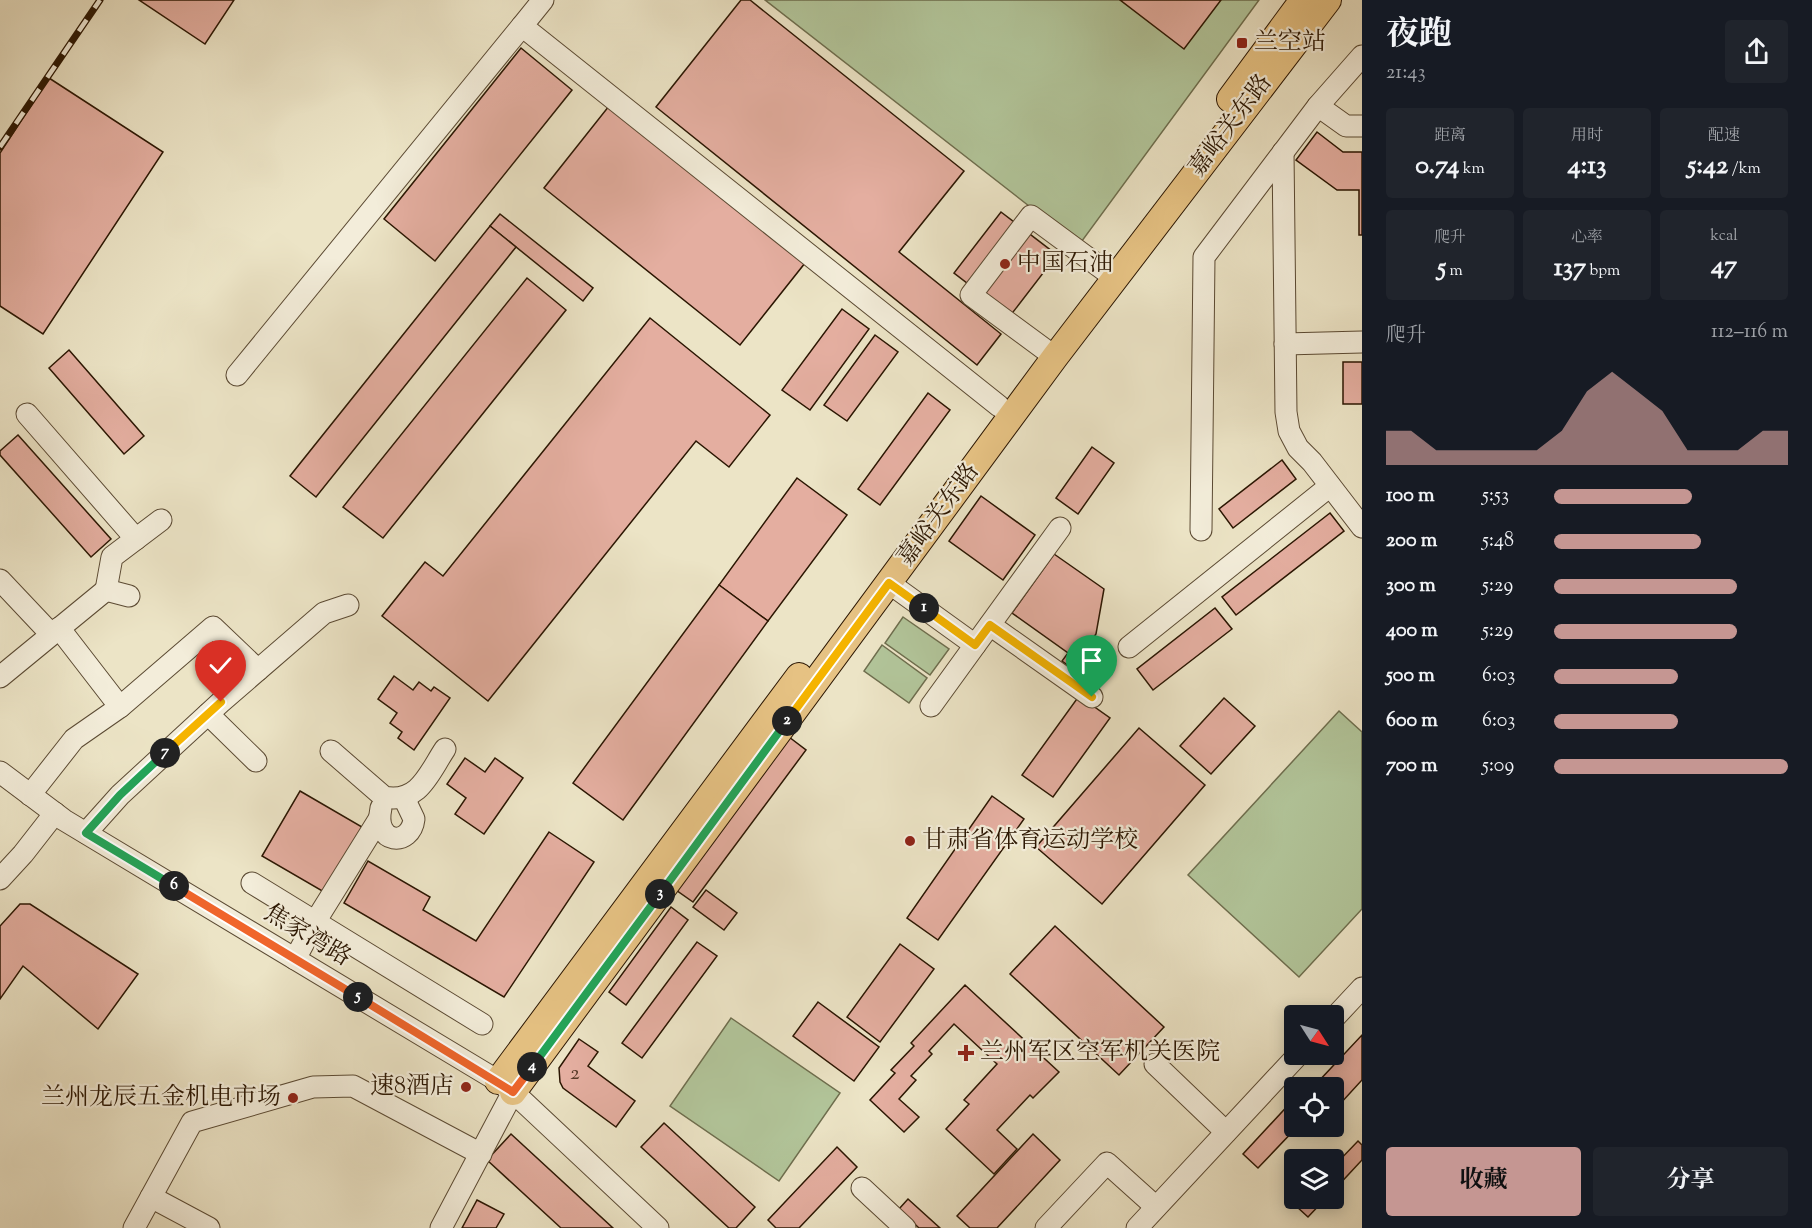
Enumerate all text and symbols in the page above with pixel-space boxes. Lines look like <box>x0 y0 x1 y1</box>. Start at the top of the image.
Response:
text: 夜跑 <box>1386 12 1452 60</box>
button: share <box>1725 20 1788 83</box>
place label: 兰空站 <box>1254 26 1326 60</box>
marker: 兰空站 <box>1235 36 1249 50</box>
text: 21:43 <box>1386 59 1426 88</box>
street label: 嘉峪关东路 <box>1181 68 1281 184</box>
text: 距离 <box>1434 125 1466 148</box>
text: 用时 <box>1571 125 1603 148</box>
text: 配速 <box>1708 125 1740 148</box>
text: 0.74 <box>1415 148 1459 185</box>
text: 4:13 <box>1567 148 1607 185</box>
text: 5:42 <box>1687 148 1728 185</box>
text: km <box>1459 158 1485 181</box>
text: /km <box>1728 158 1761 181</box>
text: kcal <box>1710 225 1738 248</box>
text: 爬升 <box>1434 227 1466 250</box>
text: 心率 <box>1571 227 1603 250</box>
place label: 中国石油 <box>1017 247 1113 281</box>
text: 47 <box>1711 248 1737 285</box>
text: 5 <box>1437 250 1446 287</box>
text: 137 <box>1554 250 1586 287</box>
marker: 中国石油 <box>998 257 1012 271</box>
text: m <box>1446 260 1463 283</box>
text: bpm <box>1586 260 1620 283</box>
text: 112–116 m <box>1711 318 1788 347</box>
text: 爬升 <box>1386 322 1426 351</box>
street label: 嘉峪关东路 <box>890 456 988 574</box>
text: 100 m <box>1386 482 1435 511</box>
text: 5:53 <box>1482 482 1509 511</box>
text: 200 m <box>1386 527 1437 556</box>
text: 5:48 <box>1482 527 1514 556</box>
text: 300 m <box>1386 572 1436 601</box>
text: 5:29 <box>1482 572 1513 601</box>
pin: 1 <box>909 593 939 623</box>
text: 1 <box>921 596 927 619</box>
text: 400 m <box>1386 617 1438 646</box>
text: 5:29 <box>1482 617 1513 646</box>
pin <box>1066 635 1117 697</box>
pin <box>195 640 246 702</box>
icon: arrive <box>1075 644 1108 677</box>
icon: check <box>204 649 237 682</box>
text: 500 m <box>1386 662 1435 691</box>
text: 6:03 <box>1482 662 1515 691</box>
pin: 2 <box>772 706 802 736</box>
text: 600 m <box>1386 707 1438 736</box>
text: 6:03 <box>1482 707 1515 736</box>
text: 2 <box>783 709 791 732</box>
pin: 7 <box>150 738 180 768</box>
text: 7 <box>161 741 169 764</box>
text: 700 m <box>1386 752 1438 781</box>
text: 5:09 <box>1482 752 1514 781</box>
place label: 甘肃省体育运动学校 <box>922 824 1138 858</box>
marker: 甘肃省体育运动学校 <box>903 834 917 848</box>
pin: 6 <box>159 871 189 901</box>
text: 6 <box>170 874 178 897</box>
pin: 3 <box>645 879 675 909</box>
text: 3 <box>657 882 663 905</box>
street label: 焦家湾路 <box>257 897 357 975</box>
pin: 5 <box>343 982 373 1012</box>
text: 5 <box>355 985 361 1008</box>
north arrow <box>1284 1005 1344 1065</box>
map controls <box>1284 1005 1344 1209</box>
place label: 兰州军区空军机关医院 <box>980 1036 1220 1070</box>
marker: 兰州军区空军机关医院 <box>957 1044 975 1062</box>
pin: 4 <box>517 1052 547 1082</box>
text: 4 <box>528 1055 536 1078</box>
house number: 2 <box>570 1059 580 1089</box>
place label: 速8酒店 <box>370 1070 454 1104</box>
button: locate <box>1284 1077 1344 1137</box>
marker: 速8酒店 <box>459 1080 473 1094</box>
place label: 兰州龙辰五金机电市场 <box>41 1081 281 1115</box>
marker: 兰州龙辰五金机电市场 <box>286 1091 300 1105</box>
button: 收藏 <box>1386 1147 1581 1216</box>
button: 分享 <box>1593 1147 1788 1216</box>
button: layers <box>1284 1149 1344 1209</box>

